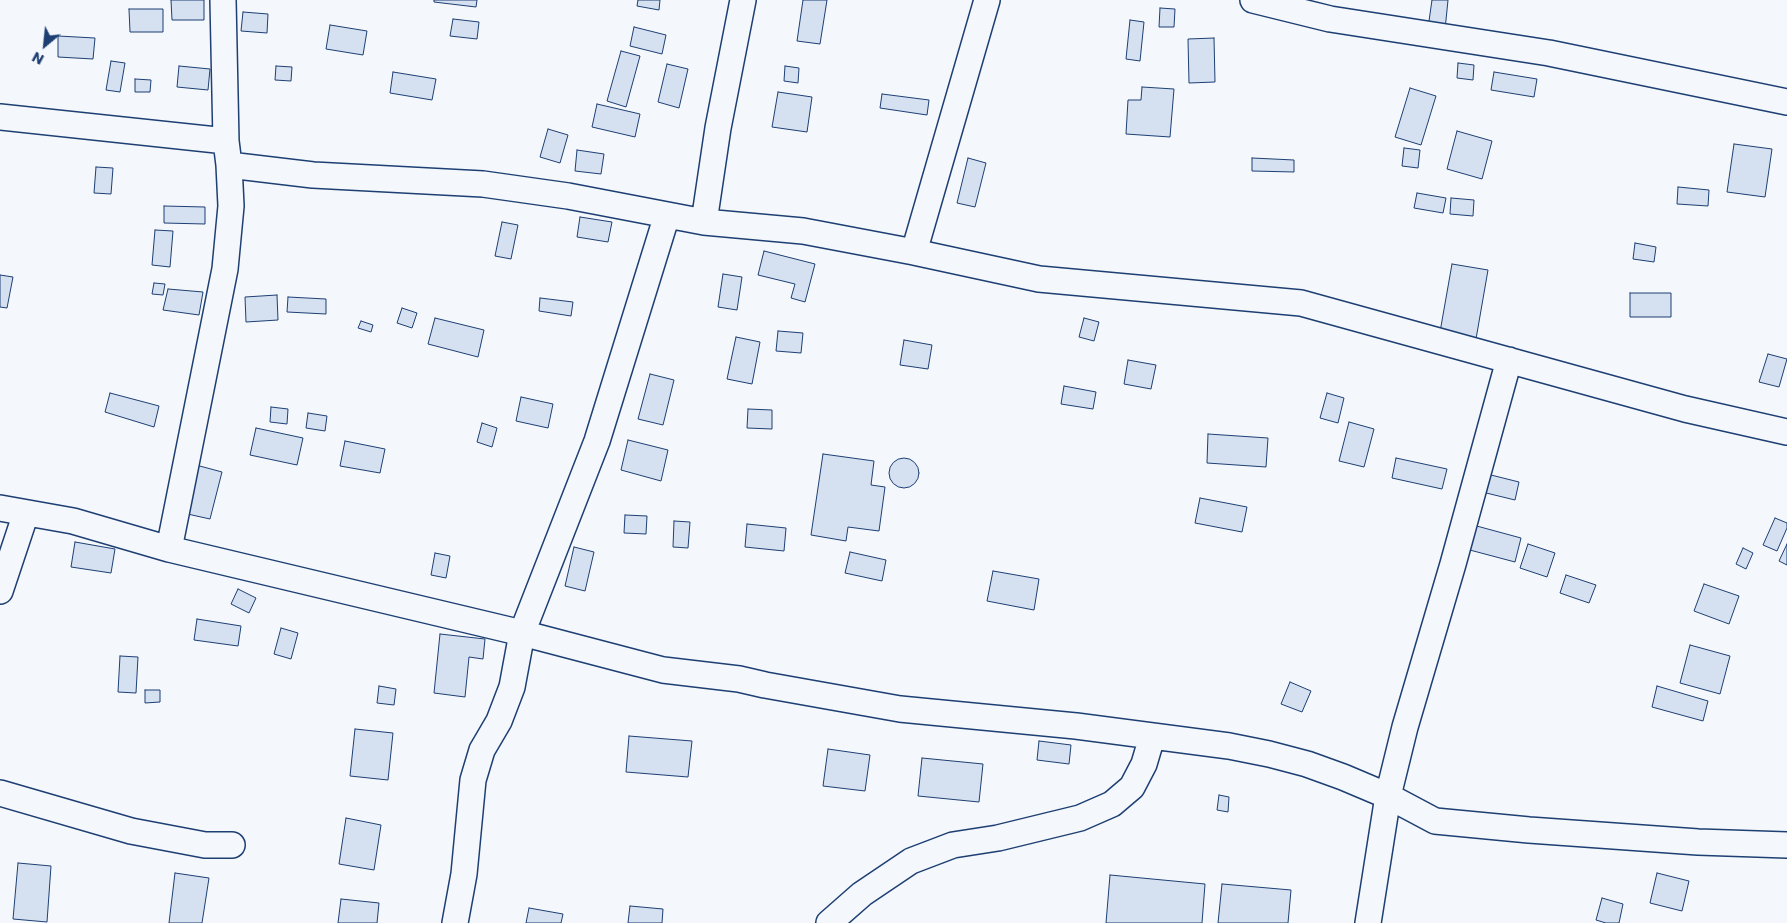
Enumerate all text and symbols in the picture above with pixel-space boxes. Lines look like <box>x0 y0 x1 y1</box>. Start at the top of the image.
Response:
north arrow <box>20 20 70 70</box>
text: N <box>29 47 47 70</box>

